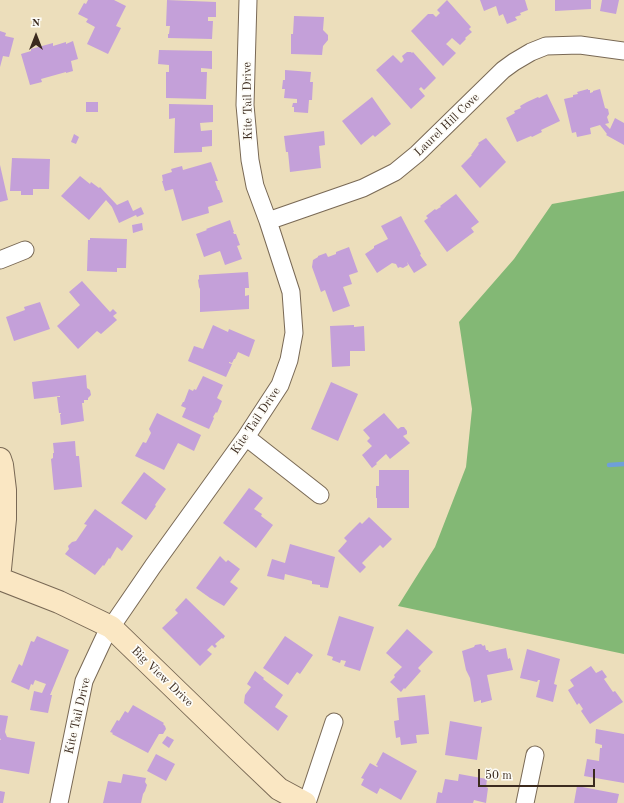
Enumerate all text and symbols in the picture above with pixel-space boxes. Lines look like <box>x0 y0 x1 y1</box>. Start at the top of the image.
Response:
north arrow <box>16 16 56 56</box>
text: N <box>32 18 40 29</box>
street label: Kite Tail Drive <box>240 62 256 140</box>
street label: Laurel Hill Cove <box>412 90 482 160</box>
street label: Kite Tail Drive <box>228 385 284 457</box>
street label: Big View Drive <box>128 644 196 710</box>
street label: Kite Tail Drive <box>62 676 94 756</box>
scale bar <box>480 761 597 787</box>
text: 50 m <box>485 770 512 782</box>

